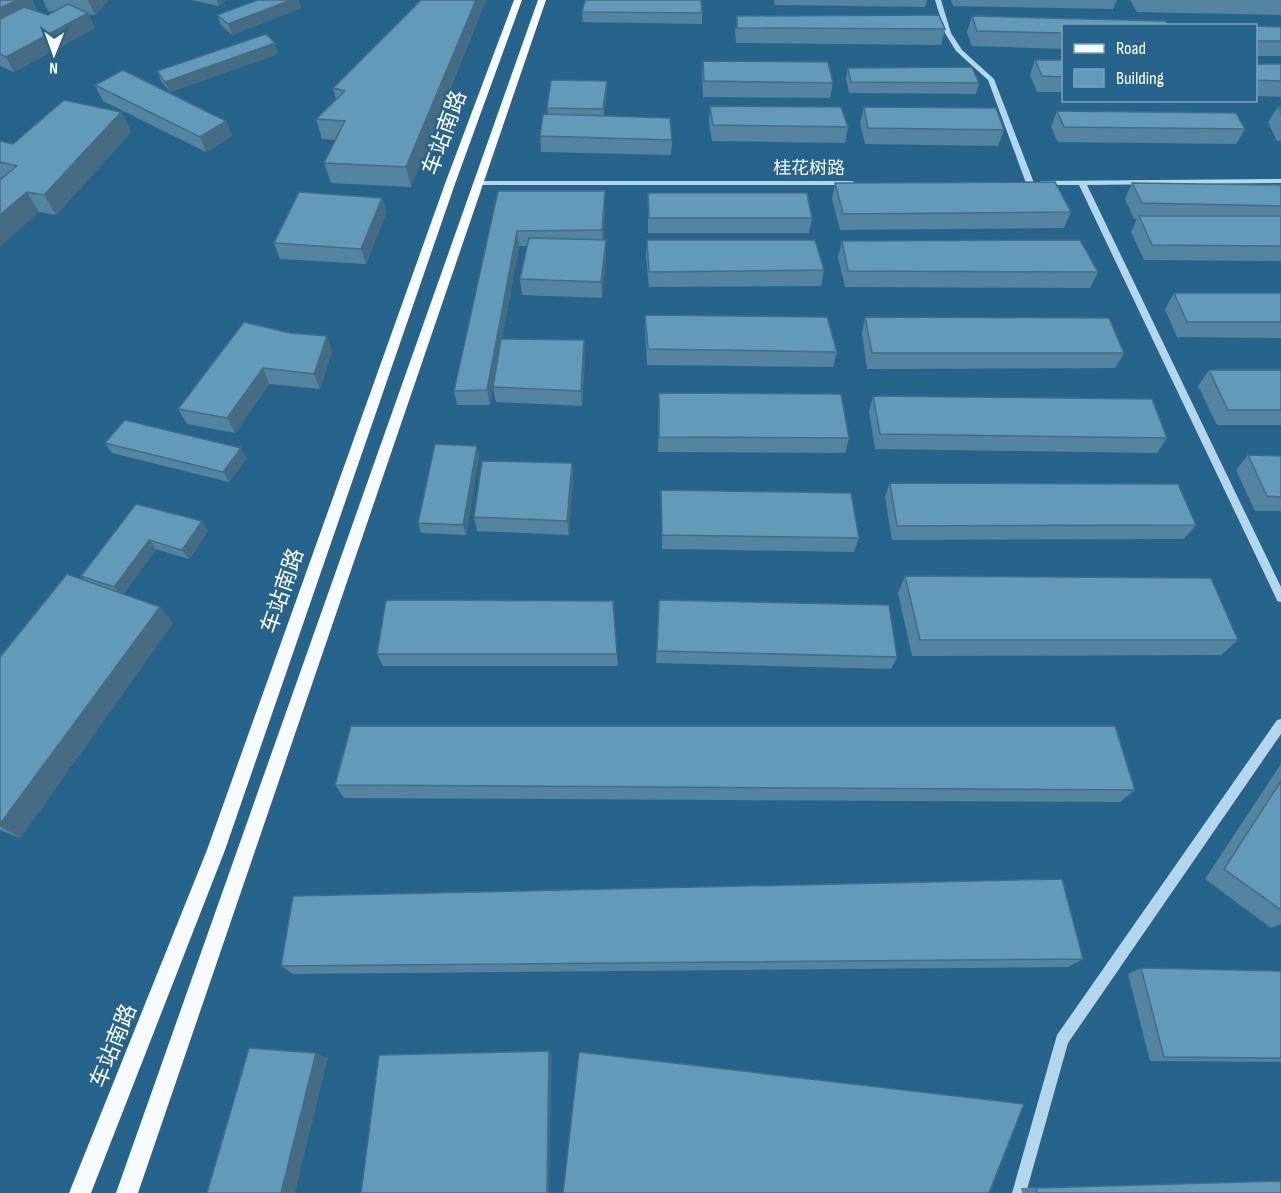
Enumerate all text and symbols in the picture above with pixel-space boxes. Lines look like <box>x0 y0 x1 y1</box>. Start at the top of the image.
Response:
north arrow <box>24 24 84 84</box>
legend <box>1062 24 1257 102</box>
text: Road <box>1116 38 1146 59</box>
text: N <box>49 58 58 77</box>
text: Building <box>1116 68 1164 89</box>
street label: 车站南路 <box>417 87 473 179</box>
street label: 桂花树路 <box>773 158 845 179</box>
street label: 车站南路 <box>256 545 310 637</box>
street label: 车站南路 <box>85 1000 143 1092</box>

